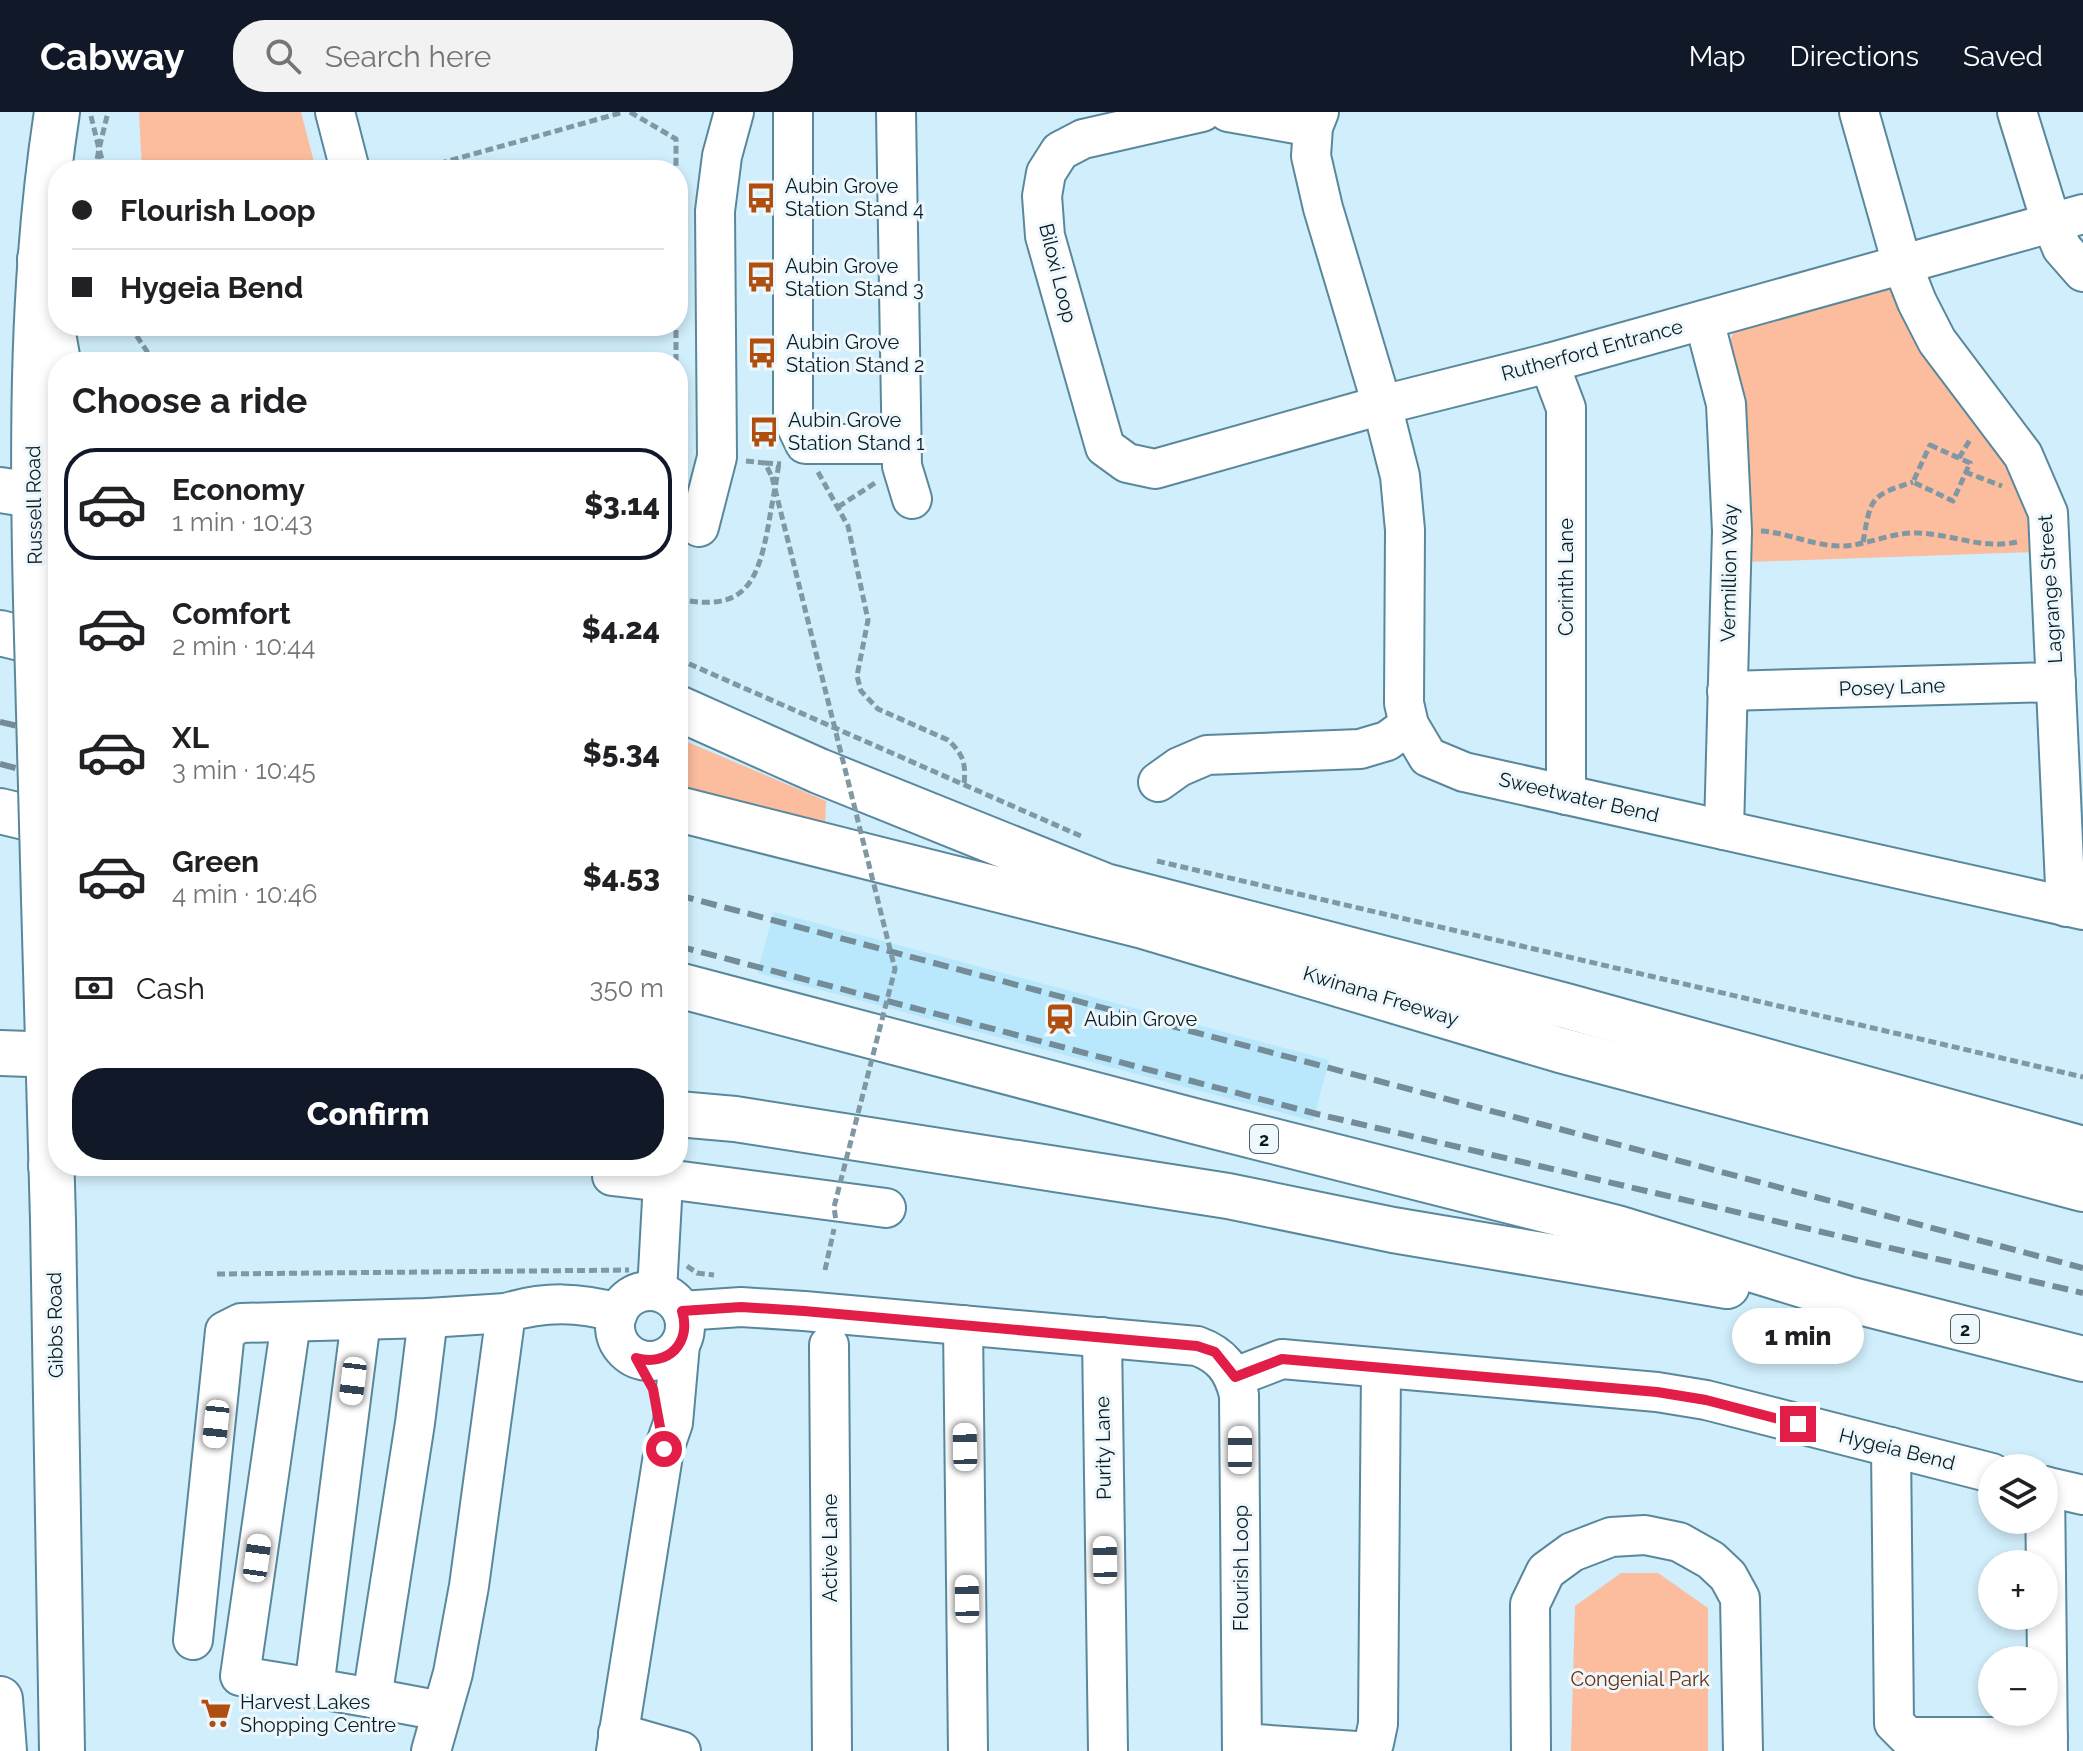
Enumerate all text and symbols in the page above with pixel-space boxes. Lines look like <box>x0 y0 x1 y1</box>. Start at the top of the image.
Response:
search box <box>233 20 793 92</box>
text: Cabway <box>40 34 185 79</box>
icon: search <box>261 34 305 78</box>
text: Search here <box>325 39 491 74</box>
text: Map <box>1689 40 1746 73</box>
text: Directions <box>1790 40 1919 73</box>
text: Saved <box>1963 40 2043 73</box>
place label: Aubin Grove Station Stand 4 <box>785 174 924 221</box>
bus stop icon: Aubin Grove Station Stand 4 <box>744 181 778 215</box>
text: Flourish Loop <box>120 193 316 228</box>
street label: Biloxi Loop <box>1034 221 1082 325</box>
place label: Aubin Grove Station Stand 3 <box>785 254 924 301</box>
bus stop icon: Aubin Grove Station Stand 3 <box>744 260 778 294</box>
text: Hygeia Bend <box>120 270 303 305</box>
street label: Rutherford Entrance <box>1499 314 1686 386</box>
place label: Aubin Grove Station Stand 2 <box>786 330 924 377</box>
bus stop icon: Aubin Grove Station Stand 2 <box>745 336 779 370</box>
text: Choose a ride <box>72 379 307 421</box>
place label: Aubin Grove Station Stand 1 <box>788 408 925 455</box>
bus stop icon: Aubin Grove Station Stand 1 <box>747 415 781 449</box>
street label: Russell Road <box>21 445 47 565</box>
icon: car <box>76 468 148 540</box>
text: Economy <box>172 472 305 507</box>
text: $3.14 <box>584 487 660 522</box>
street label: Vermillion Way <box>1716 504 1742 642</box>
text: 1 min · 10:43 <box>172 507 313 537</box>
street label: Lagrange Street <box>2033 513 2067 664</box>
street label: Corinth Lane <box>1554 518 1578 636</box>
icon: car <box>76 592 148 664</box>
text: Comfort <box>172 596 291 631</box>
text: $4.24 <box>582 611 660 646</box>
text: 2 min · 10:44 <box>172 631 315 661</box>
street label: Posey Lane <box>1838 673 1946 701</box>
icon: car <box>76 716 148 788</box>
text: XL <box>172 720 209 755</box>
text: $5.34 <box>582 735 660 770</box>
text: 3 min · 10:45 <box>172 755 316 785</box>
street label: Sweetwater Bend <box>1497 767 1661 827</box>
icon: car <box>76 840 148 912</box>
text: Green <box>172 844 259 879</box>
text: $4.53 <box>582 859 660 894</box>
text: 4 min · 10:46 <box>172 879 318 909</box>
street label: Kwinana Freeway <box>1300 961 1462 1031</box>
icon: cash <box>72 966 116 1010</box>
text: Cash <box>136 971 205 1006</box>
text: 350 m <box>590 973 664 1003</box>
station icon: Aubin Grove <box>1043 1002 1077 1036</box>
place label: Aubin Grove <box>1084 1007 1197 1031</box>
button: Confirm <box>72 1068 664 1160</box>
road number: 2 <box>1250 1125 1278 1153</box>
street label: Gibbs Road <box>42 1272 68 1378</box>
callout: 1 min <box>1732 1308 1864 1364</box>
road number: 2 <box>1951 1315 1979 1343</box>
text: 1 min <box>1765 1321 1831 1351</box>
car <box>338 1356 368 1406</box>
street label: Purity Lane <box>1090 1396 1116 1500</box>
car <box>202 1399 230 1449</box>
route end <box>1780 1406 1816 1442</box>
car <box>953 1423 977 1471</box>
street label: Hygeia Bend <box>1836 1423 1958 1475</box>
car <box>1228 1426 1252 1474</box>
route start <box>646 1431 682 1467</box>
map controls <box>1978 1454 2058 1726</box>
button: layers <box>1978 1454 2058 1534</box>
street label: Active Lane <box>818 1494 842 1602</box>
street label: Flourish Loop <box>1229 1505 1253 1631</box>
car <box>242 1533 272 1583</box>
car <box>1093 1536 1117 1584</box>
button: + <box>1978 1550 2058 1630</box>
car <box>955 1575 979 1623</box>
button: − <box>1978 1646 2058 1726</box>
park label: Congenial Park <box>1570 1667 1710 1691</box>
place label: Harvest Lakes Shopping Centre <box>240 1690 396 1737</box>
supermarket icon: Harvest Lakes Shopping Centre <box>199 1696 233 1730</box>

